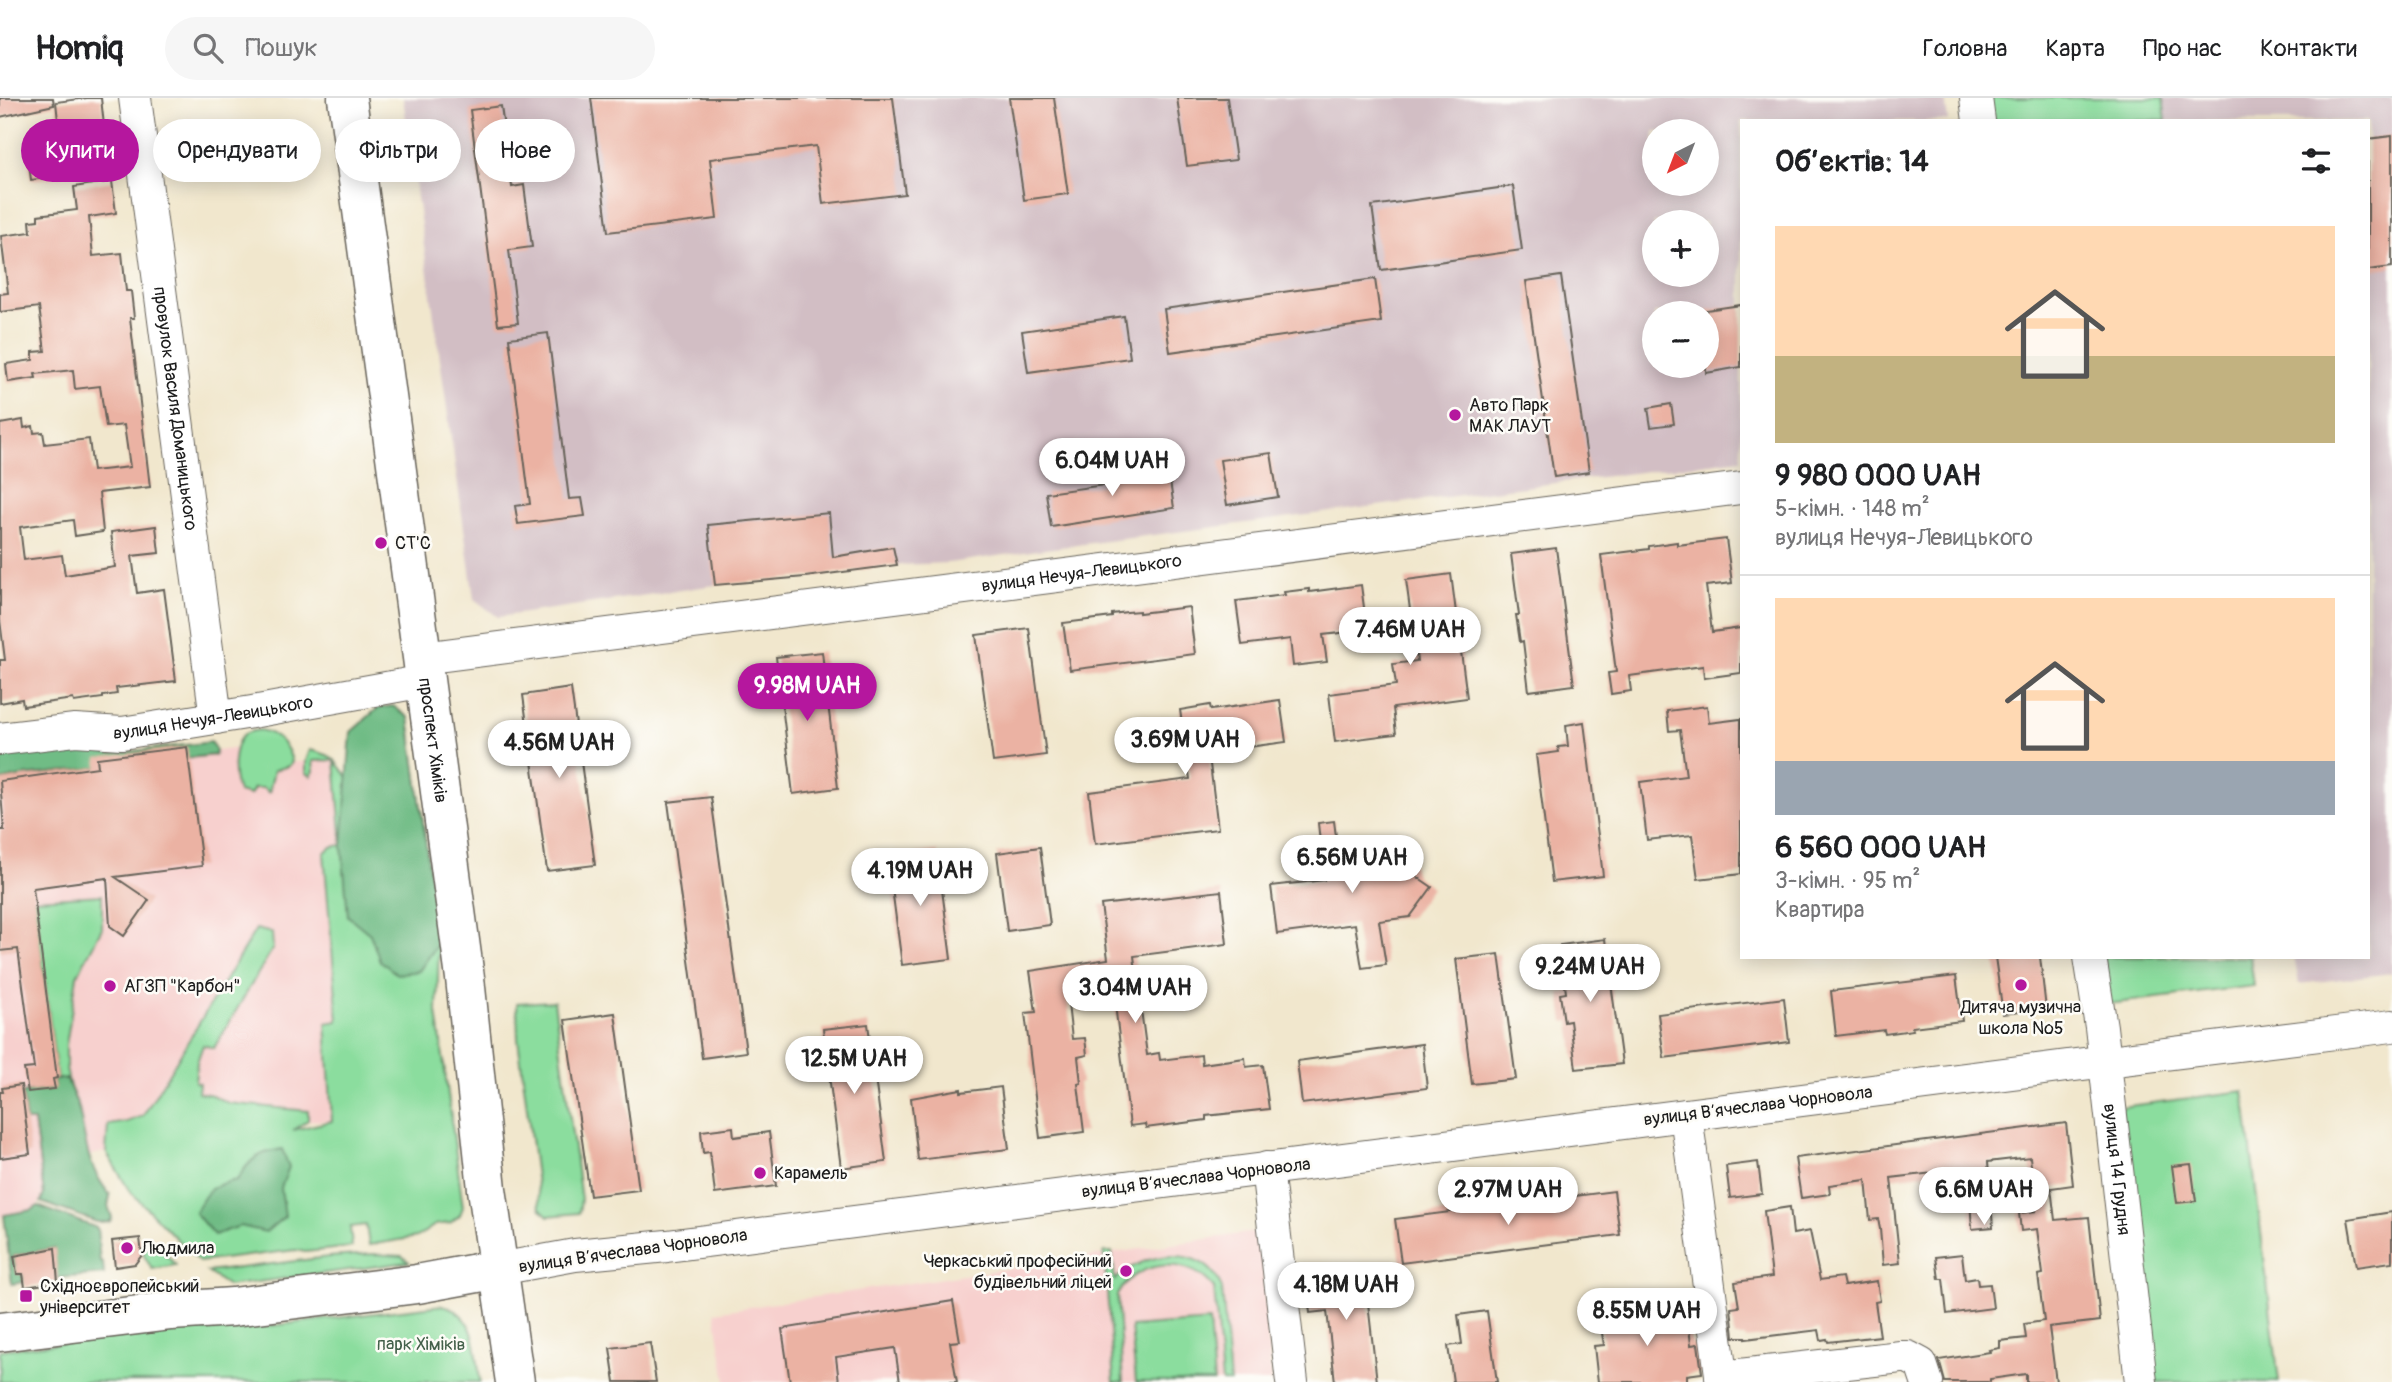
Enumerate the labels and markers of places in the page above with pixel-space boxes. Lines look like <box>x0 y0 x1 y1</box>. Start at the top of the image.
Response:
place label: Авто Парк МАК ЛАУТ <box>1469 394 1551 438</box>
marker: Авто Парк МАК ЛАУТ <box>1447 407 1463 423</box>
pin: 6.04M UAH <box>1032 438 1192 498</box>
place label: СТ'С <box>395 532 431 555</box>
marker: СТ'С <box>373 535 389 551</box>
pin: 7.46M UAH <box>1330 608 1490 667</box>
pin: 9.98M UAH <box>727 664 887 723</box>
pin: 3.69M UAH <box>1105 718 1265 777</box>
pin: 4.56M UAH <box>479 720 639 780</box>
pin: 6.56M UAH <box>1272 836 1432 895</box>
pin: 4.19M UAH <box>840 848 1000 908</box>
pin: 9.24M UAH <box>1510 944 1670 1004</box>
pin: 3.04M UAH <box>1055 965 1215 1025</box>
place label: АГЗП "Карбон" <box>124 975 241 998</box>
marker: Дитяча музична школа №5 <box>2013 977 2029 993</box>
marker: АГЗП "Карбон" <box>102 978 118 994</box>
place label: Дитяча музична школа №5 <box>1960 996 2081 1040</box>
pin: 12.5M UAH <box>774 1037 934 1096</box>
place label: Карамель <box>774 1162 848 1185</box>
marker: Карамель <box>752 1165 768 1181</box>
pin: 2.97M UAH <box>1428 1168 1588 1227</box>
pin: 6.6M UAH <box>1912 1168 2056 1227</box>
place label: Людмила <box>140 1237 214 1260</box>
marker: Людмила <box>119 1240 135 1256</box>
place label: Черкаський професійний будівельний ліцей <box>923 1250 1112 1294</box>
pin: 4.18M UAH <box>1266 1262 1426 1322</box>
marker: Черкаський професійний будівельний ліцей <box>1118 1263 1134 1279</box>
place label: Східноєвропейський університет <box>39 1275 199 1319</box>
marker: Східноєвропейський університет <box>18 1288 34 1304</box>
pin: 8.55M UAH <box>1567 1288 1727 1348</box>

